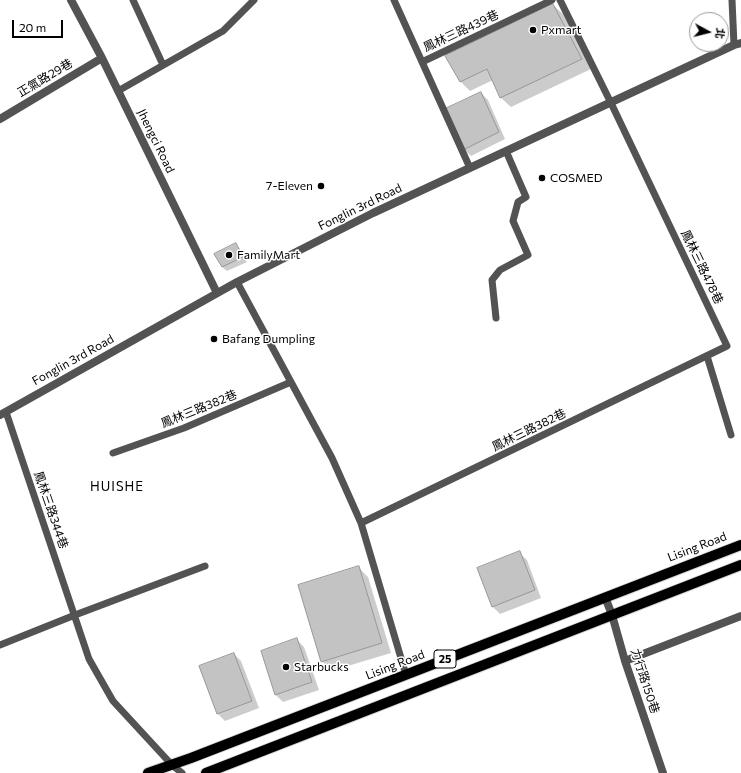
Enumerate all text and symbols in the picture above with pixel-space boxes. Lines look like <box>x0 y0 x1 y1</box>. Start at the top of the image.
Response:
street label: 鳳林三路439巷 <box>421 7 501 55</box>
scale bar <box>14 12 65 38</box>
north arrow <box>689 12 729 52</box>
text: 20 m <box>19 20 46 34</box>
place label: Pxmart <box>541 23 581 37</box>
marker: Pxmart <box>528 25 538 35</box>
text: 北 <box>713 27 728 40</box>
street label: 正氣路29巷 <box>15 56 75 100</box>
street label: Jhengci Road <box>134 107 178 175</box>
place label: COSMED <box>550 171 603 185</box>
marker: COSMED <box>537 173 547 183</box>
place label: 7-Eleven <box>266 179 313 193</box>
street label: Fonglin 3rd Road <box>316 181 404 233</box>
marker: 7-Eleven <box>316 181 326 191</box>
street label: 鳳林三路478巷 <box>678 228 726 306</box>
place label: FamilyMart <box>237 248 300 262</box>
marker: FamilyMart <box>224 250 234 260</box>
street label: Fonglin 3rd Road <box>30 332 116 388</box>
place label: Bafang Dumpling <box>222 332 315 346</box>
marker: Bafang Dumpling <box>209 334 219 344</box>
street label: 鳳林三路382巷 <box>159 387 239 431</box>
street label: 鳳林三路382巷 <box>490 406 568 454</box>
street label: 鳳林三路344巷 <box>31 469 71 551</box>
district label: HUISHE <box>90 479 144 495</box>
street label: Lising Road <box>665 529 729 565</box>
street label: Lising Road <box>363 647 427 683</box>
street label: 力行路150巷 <box>628 647 662 715</box>
road number: 25 <box>434 650 456 668</box>
place label: Starbucks <box>294 660 349 674</box>
marker: Starbucks <box>281 662 291 672</box>

